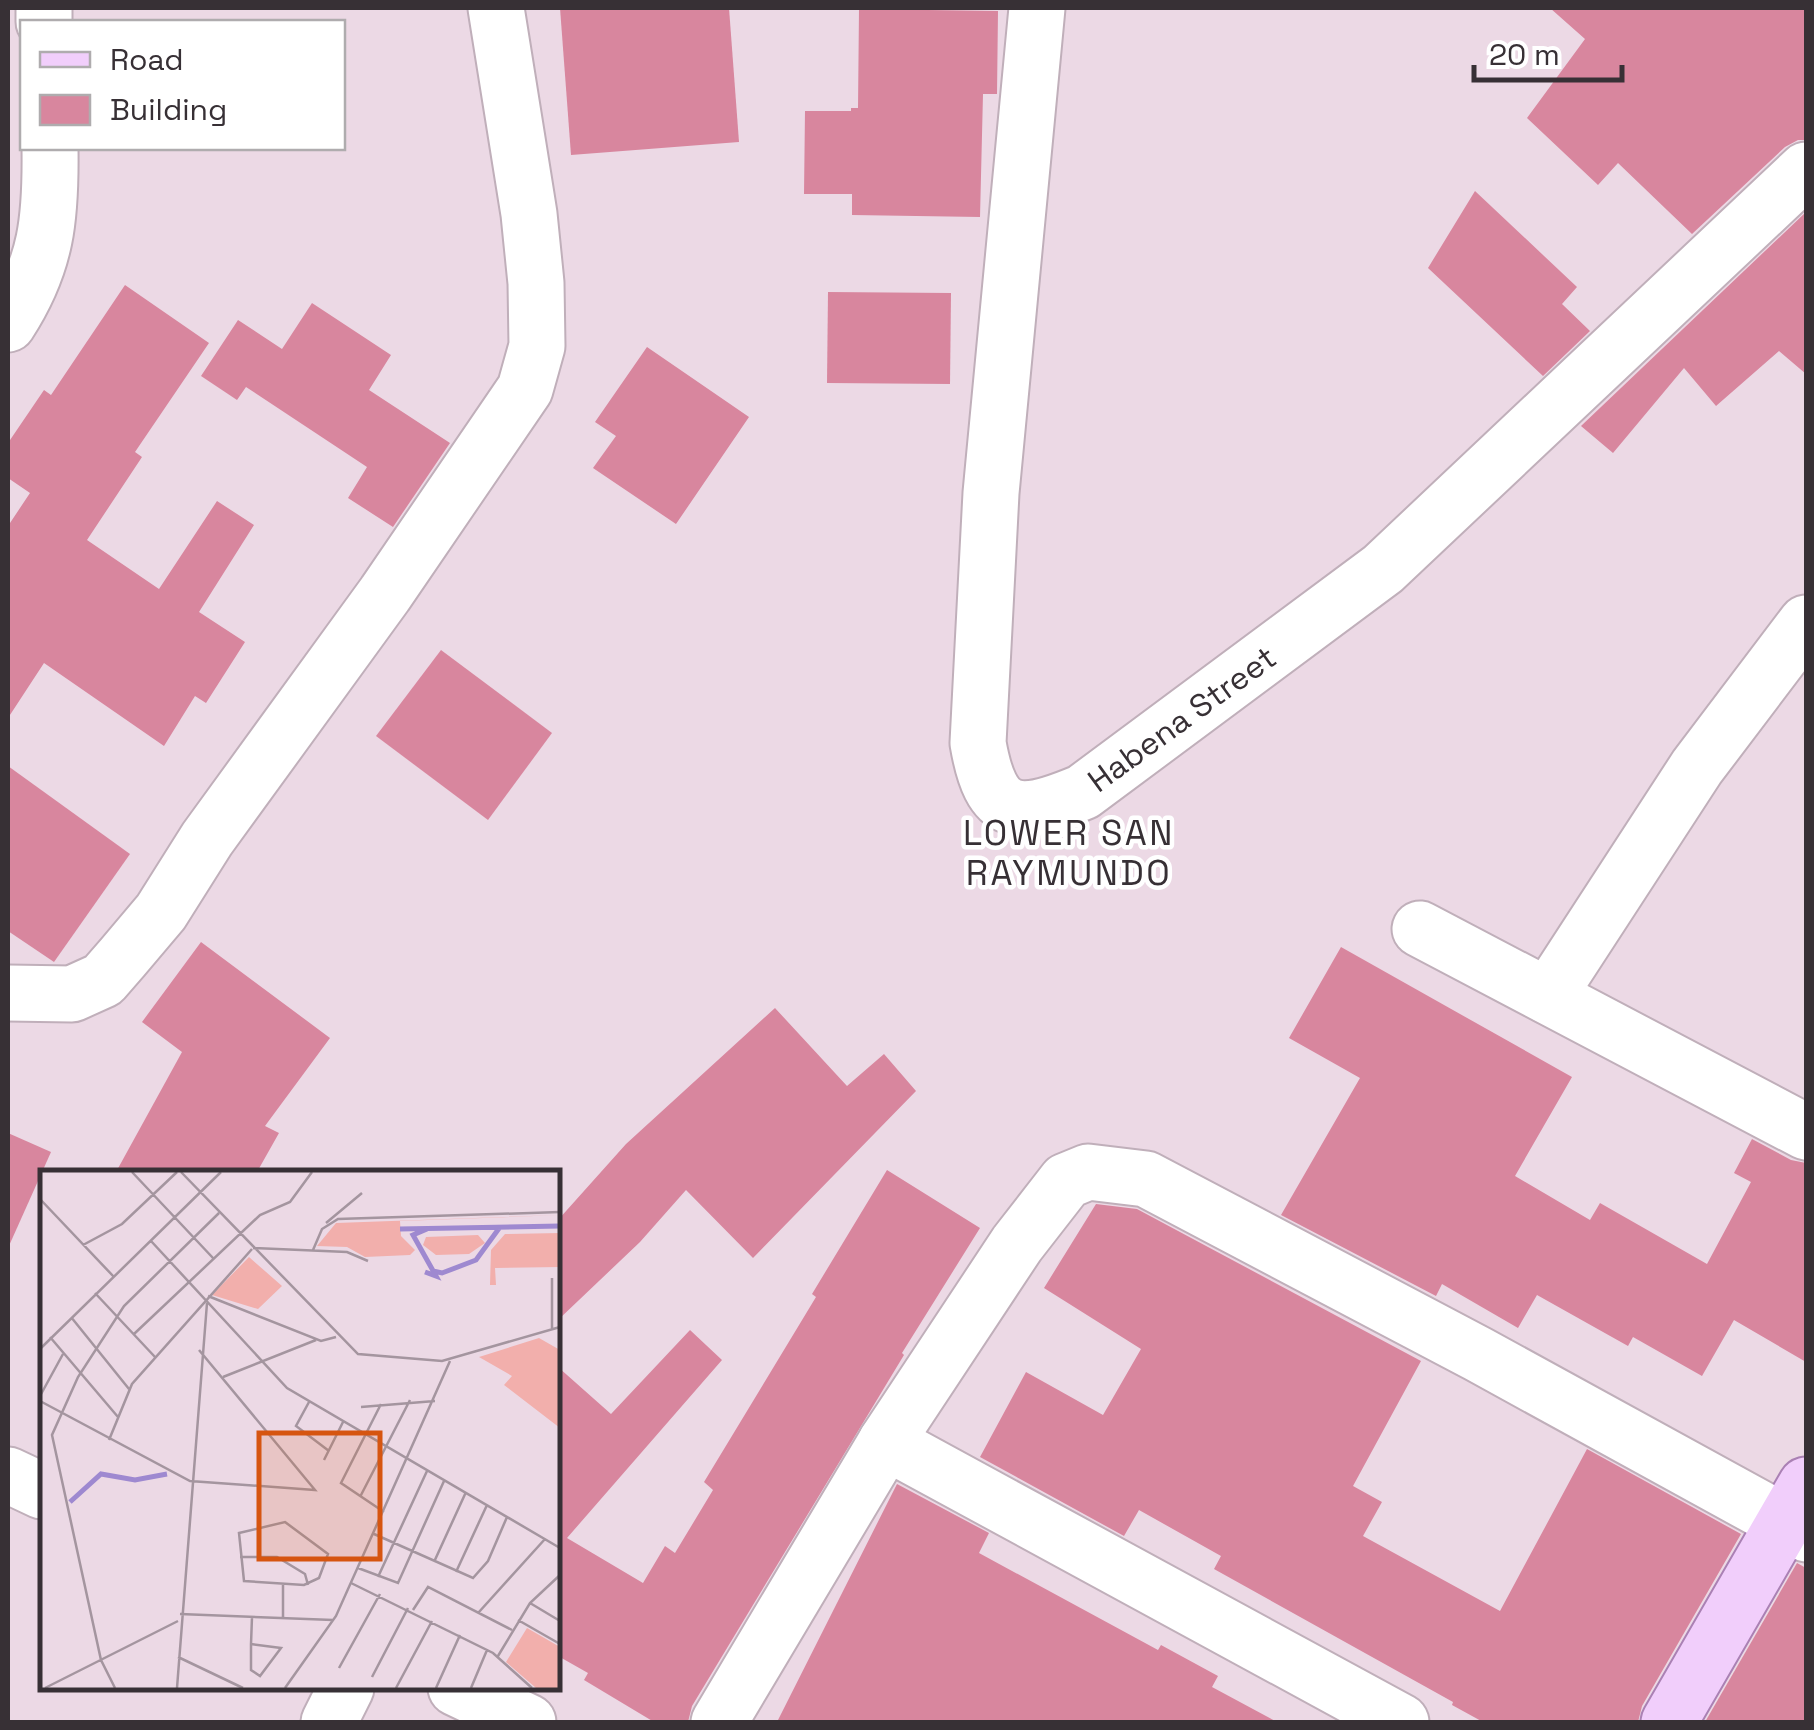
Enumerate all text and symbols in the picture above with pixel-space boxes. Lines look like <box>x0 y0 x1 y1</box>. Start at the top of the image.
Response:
legend <box>20 20 345 150</box>
scale bar <box>1474 20 1622 82</box>
text: 20 m <box>1489 35 1560 74</box>
text: Road <box>110 40 184 79</box>
text: Building <box>110 90 227 129</box>
street label: Habena Street <box>1080 637 1284 801</box>
district label: LOWER SAN RAYMUNDO <box>963 811 1175 895</box>
inset map <box>40 1170 560 1690</box>

